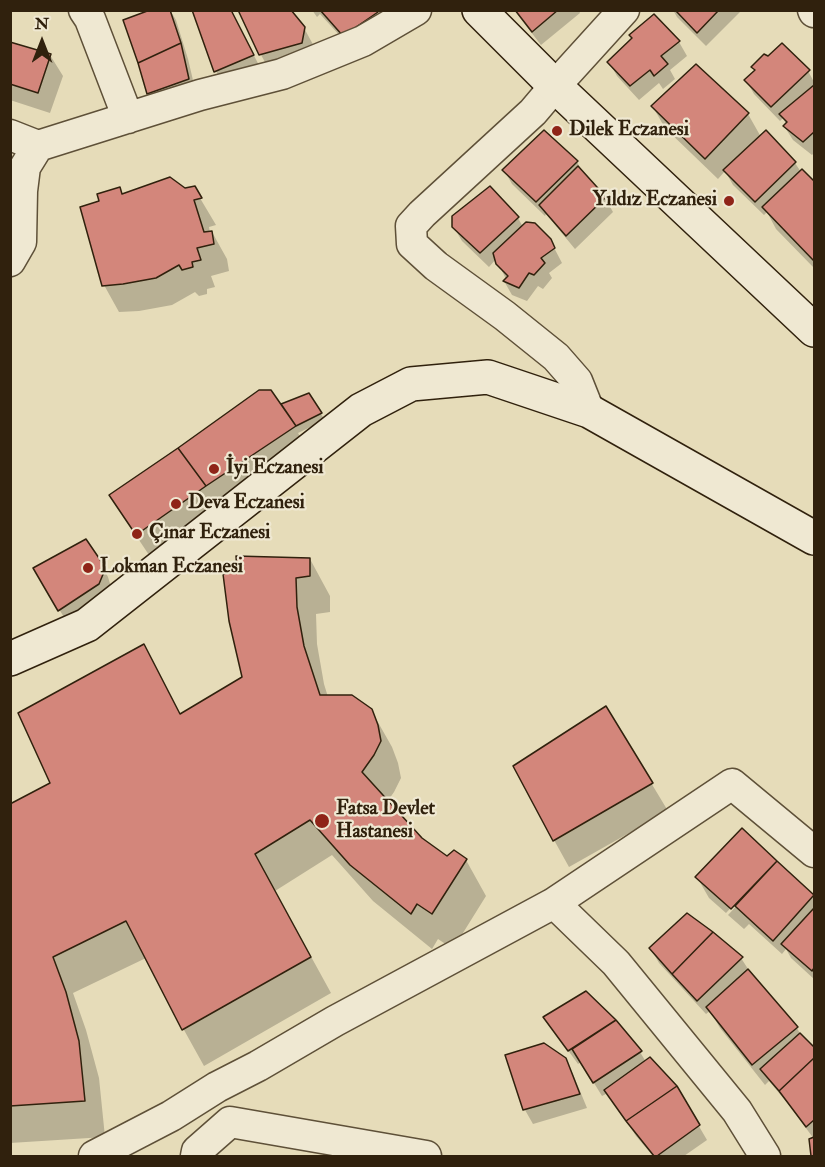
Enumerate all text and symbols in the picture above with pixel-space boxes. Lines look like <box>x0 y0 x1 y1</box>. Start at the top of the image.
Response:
north arrow <box>12 12 72 72</box>
text: N <box>35 14 49 34</box>
place label: Dilek Eczanesi <box>569 119 689 143</box>
marker: Dilek Eczanesi <box>550 124 564 138</box>
place label: Yıldız Eczanesi <box>593 189 717 213</box>
marker: Yıldız Eczanesi <box>722 194 736 208</box>
place label: İyi Eczanesi <box>226 457 324 481</box>
marker: İyi Eczanesi <box>207 462 221 476</box>
place label: Deva Eczanesi <box>188 492 305 516</box>
marker: Deva Eczanesi <box>169 497 183 511</box>
place label: Çınar Eczanesi <box>149 522 270 546</box>
marker: Çınar Eczanesi <box>130 527 144 541</box>
place label: Lokman Eczanesi <box>100 556 243 580</box>
marker: Lokman Eczanesi <box>81 561 95 575</box>
place label: Fatsa Devlet Hastanesi <box>336 798 435 845</box>
marker: Fatsa Devlet Hastanesi <box>313 812 331 830</box>

